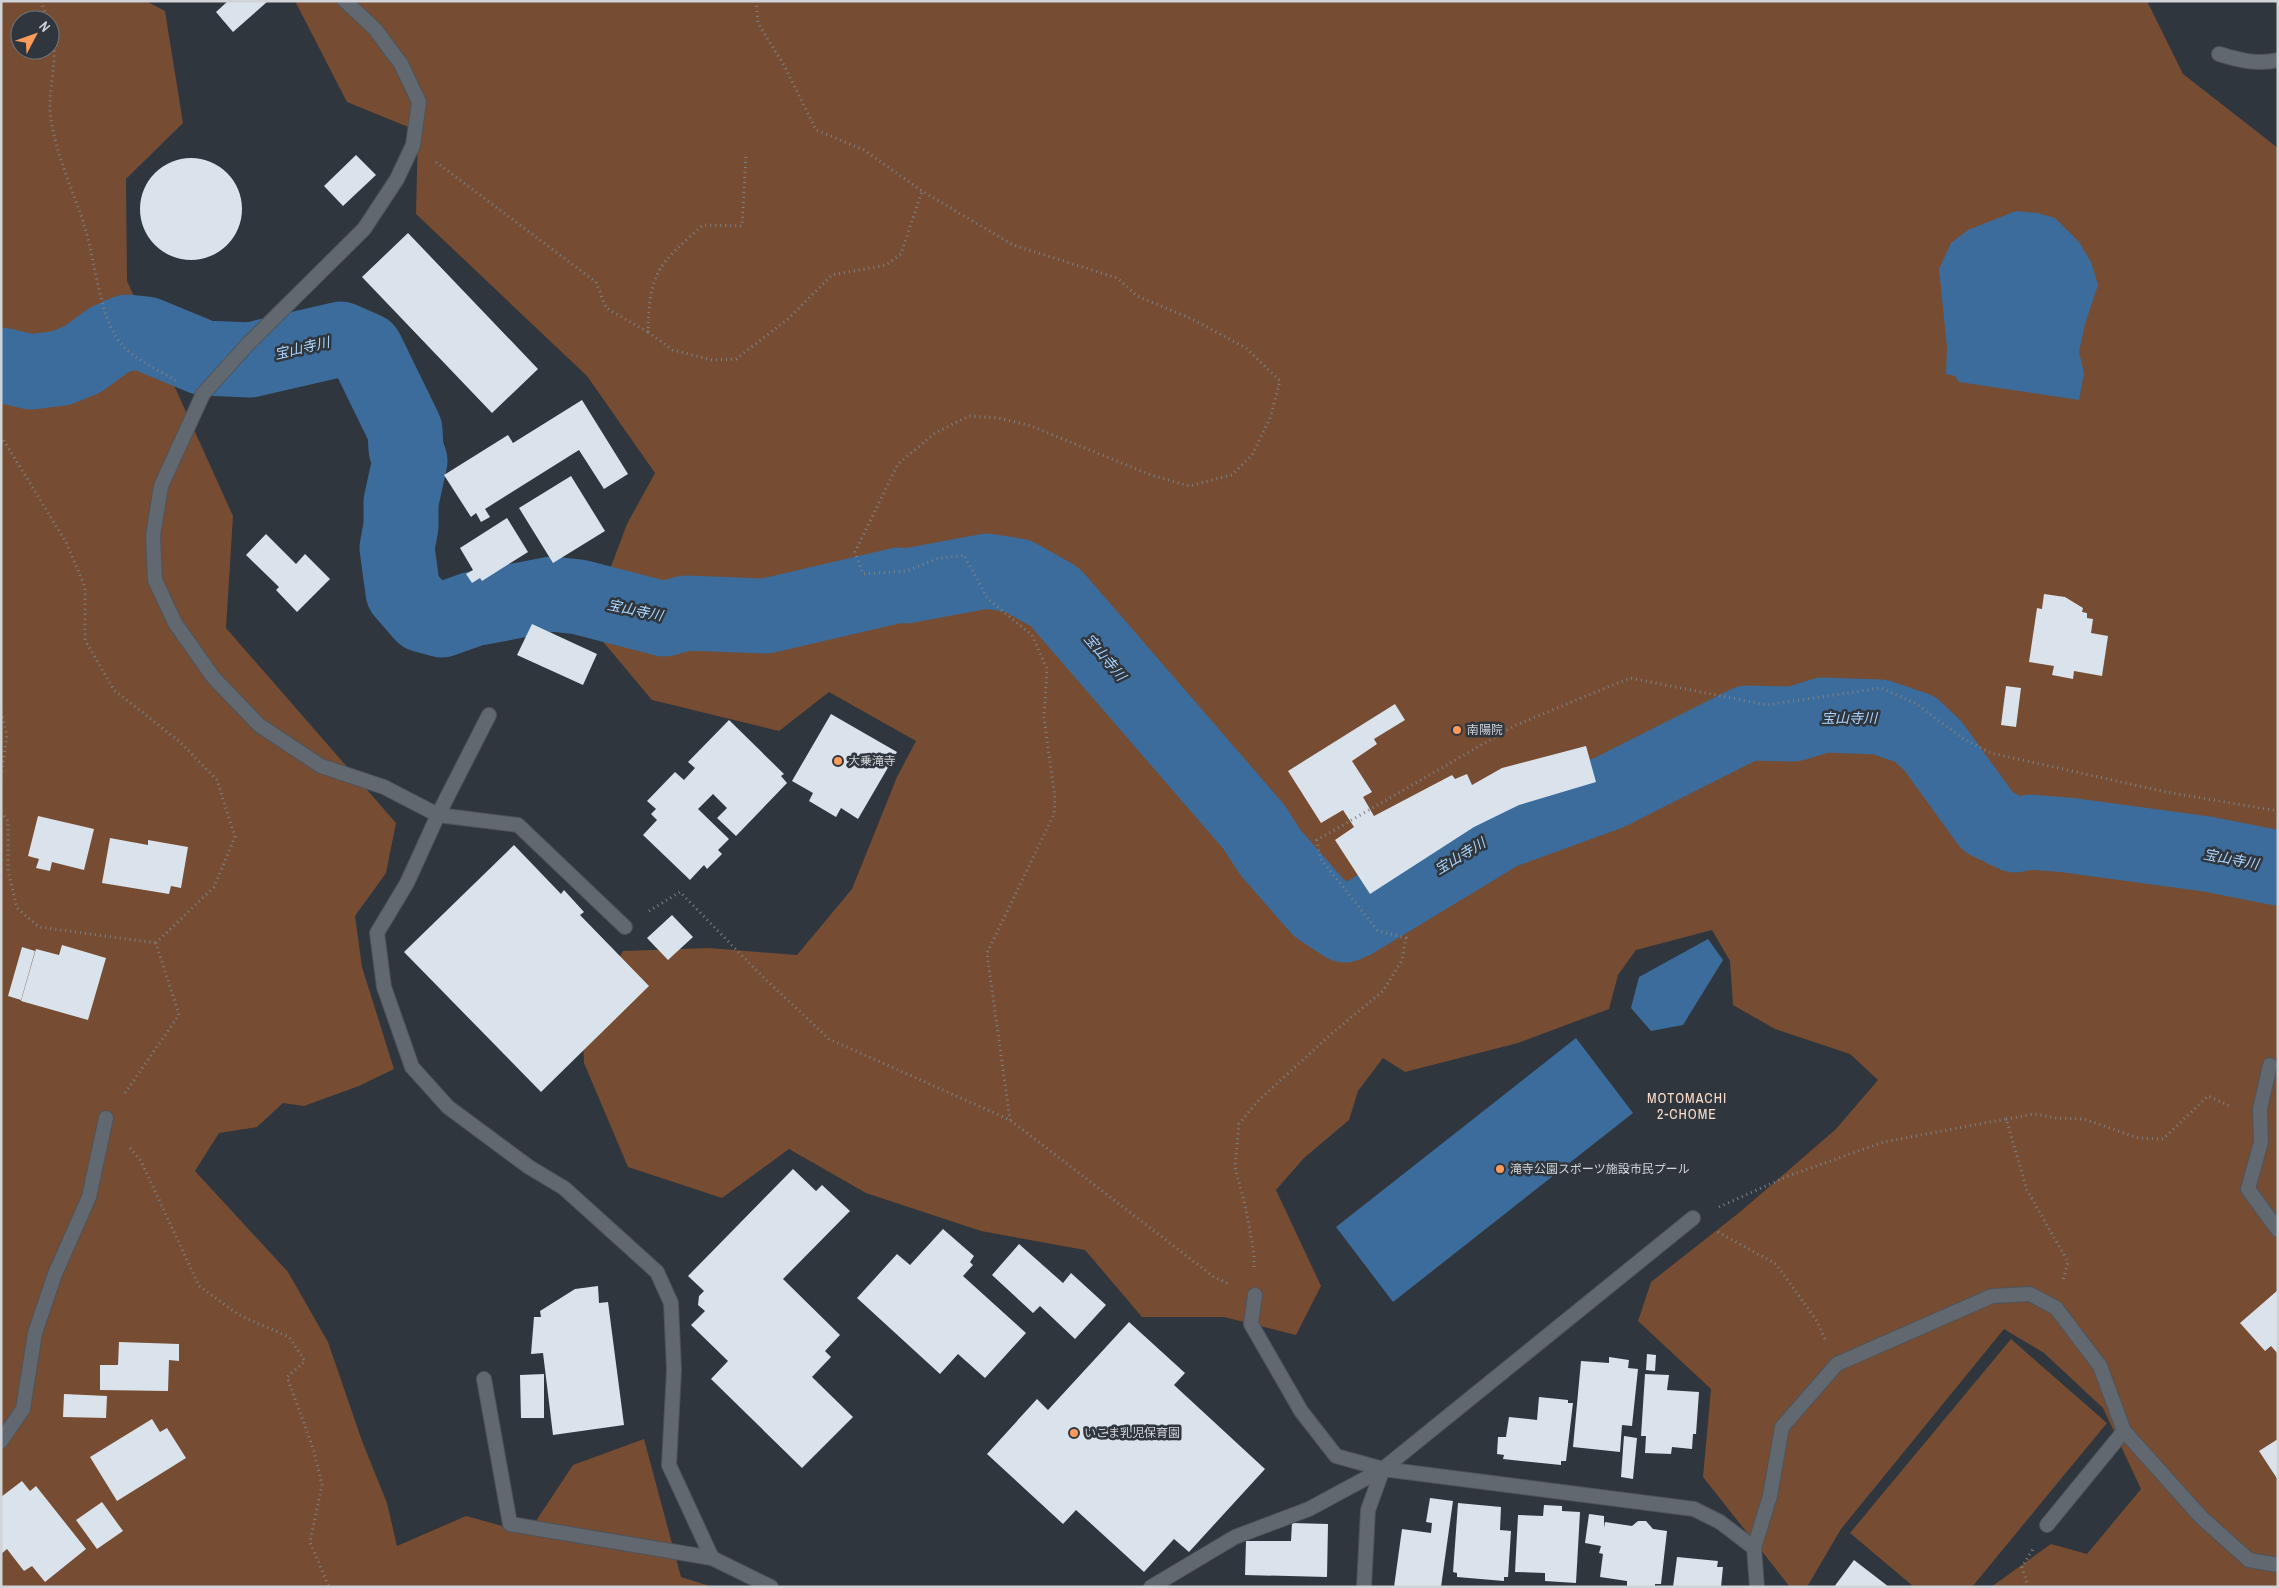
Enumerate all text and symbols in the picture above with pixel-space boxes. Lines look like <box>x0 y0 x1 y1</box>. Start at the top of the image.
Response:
north arrow <box>10 10 60 60</box>
text: N <box>35 17 54 36</box>
water label: 宝山寺川 <box>273 332 333 363</box>
water label: 宝山寺川 <box>606 595 666 625</box>
water label: 宝山寺川 <box>1080 630 1131 686</box>
water label: 宝山寺川 <box>1821 709 1879 727</box>
place label: 南陽院 <box>1467 722 1503 738</box>
marker: 南陽院 <box>1451 724 1463 736</box>
place label: 大乗滝寺 <box>848 753 896 769</box>
marker: 大乗滝寺 <box>832 755 844 767</box>
water label: 宝山寺川 <box>1431 833 1490 878</box>
water label: 宝山寺川 <box>2202 845 2262 874</box>
district label: MOTOMACHI 2-CHOME <box>1647 1089 1727 1123</box>
place label: 滝寺公園スポーツ施設市民プール <box>1510 1161 1690 1177</box>
marker: 滝寺公園スポーツ施設市民プール <box>1494 1163 1506 1175</box>
place label: いこま乳児保育園 <box>1084 1425 1180 1441</box>
marker: いこま乳児保育園 <box>1068 1427 1080 1439</box>

